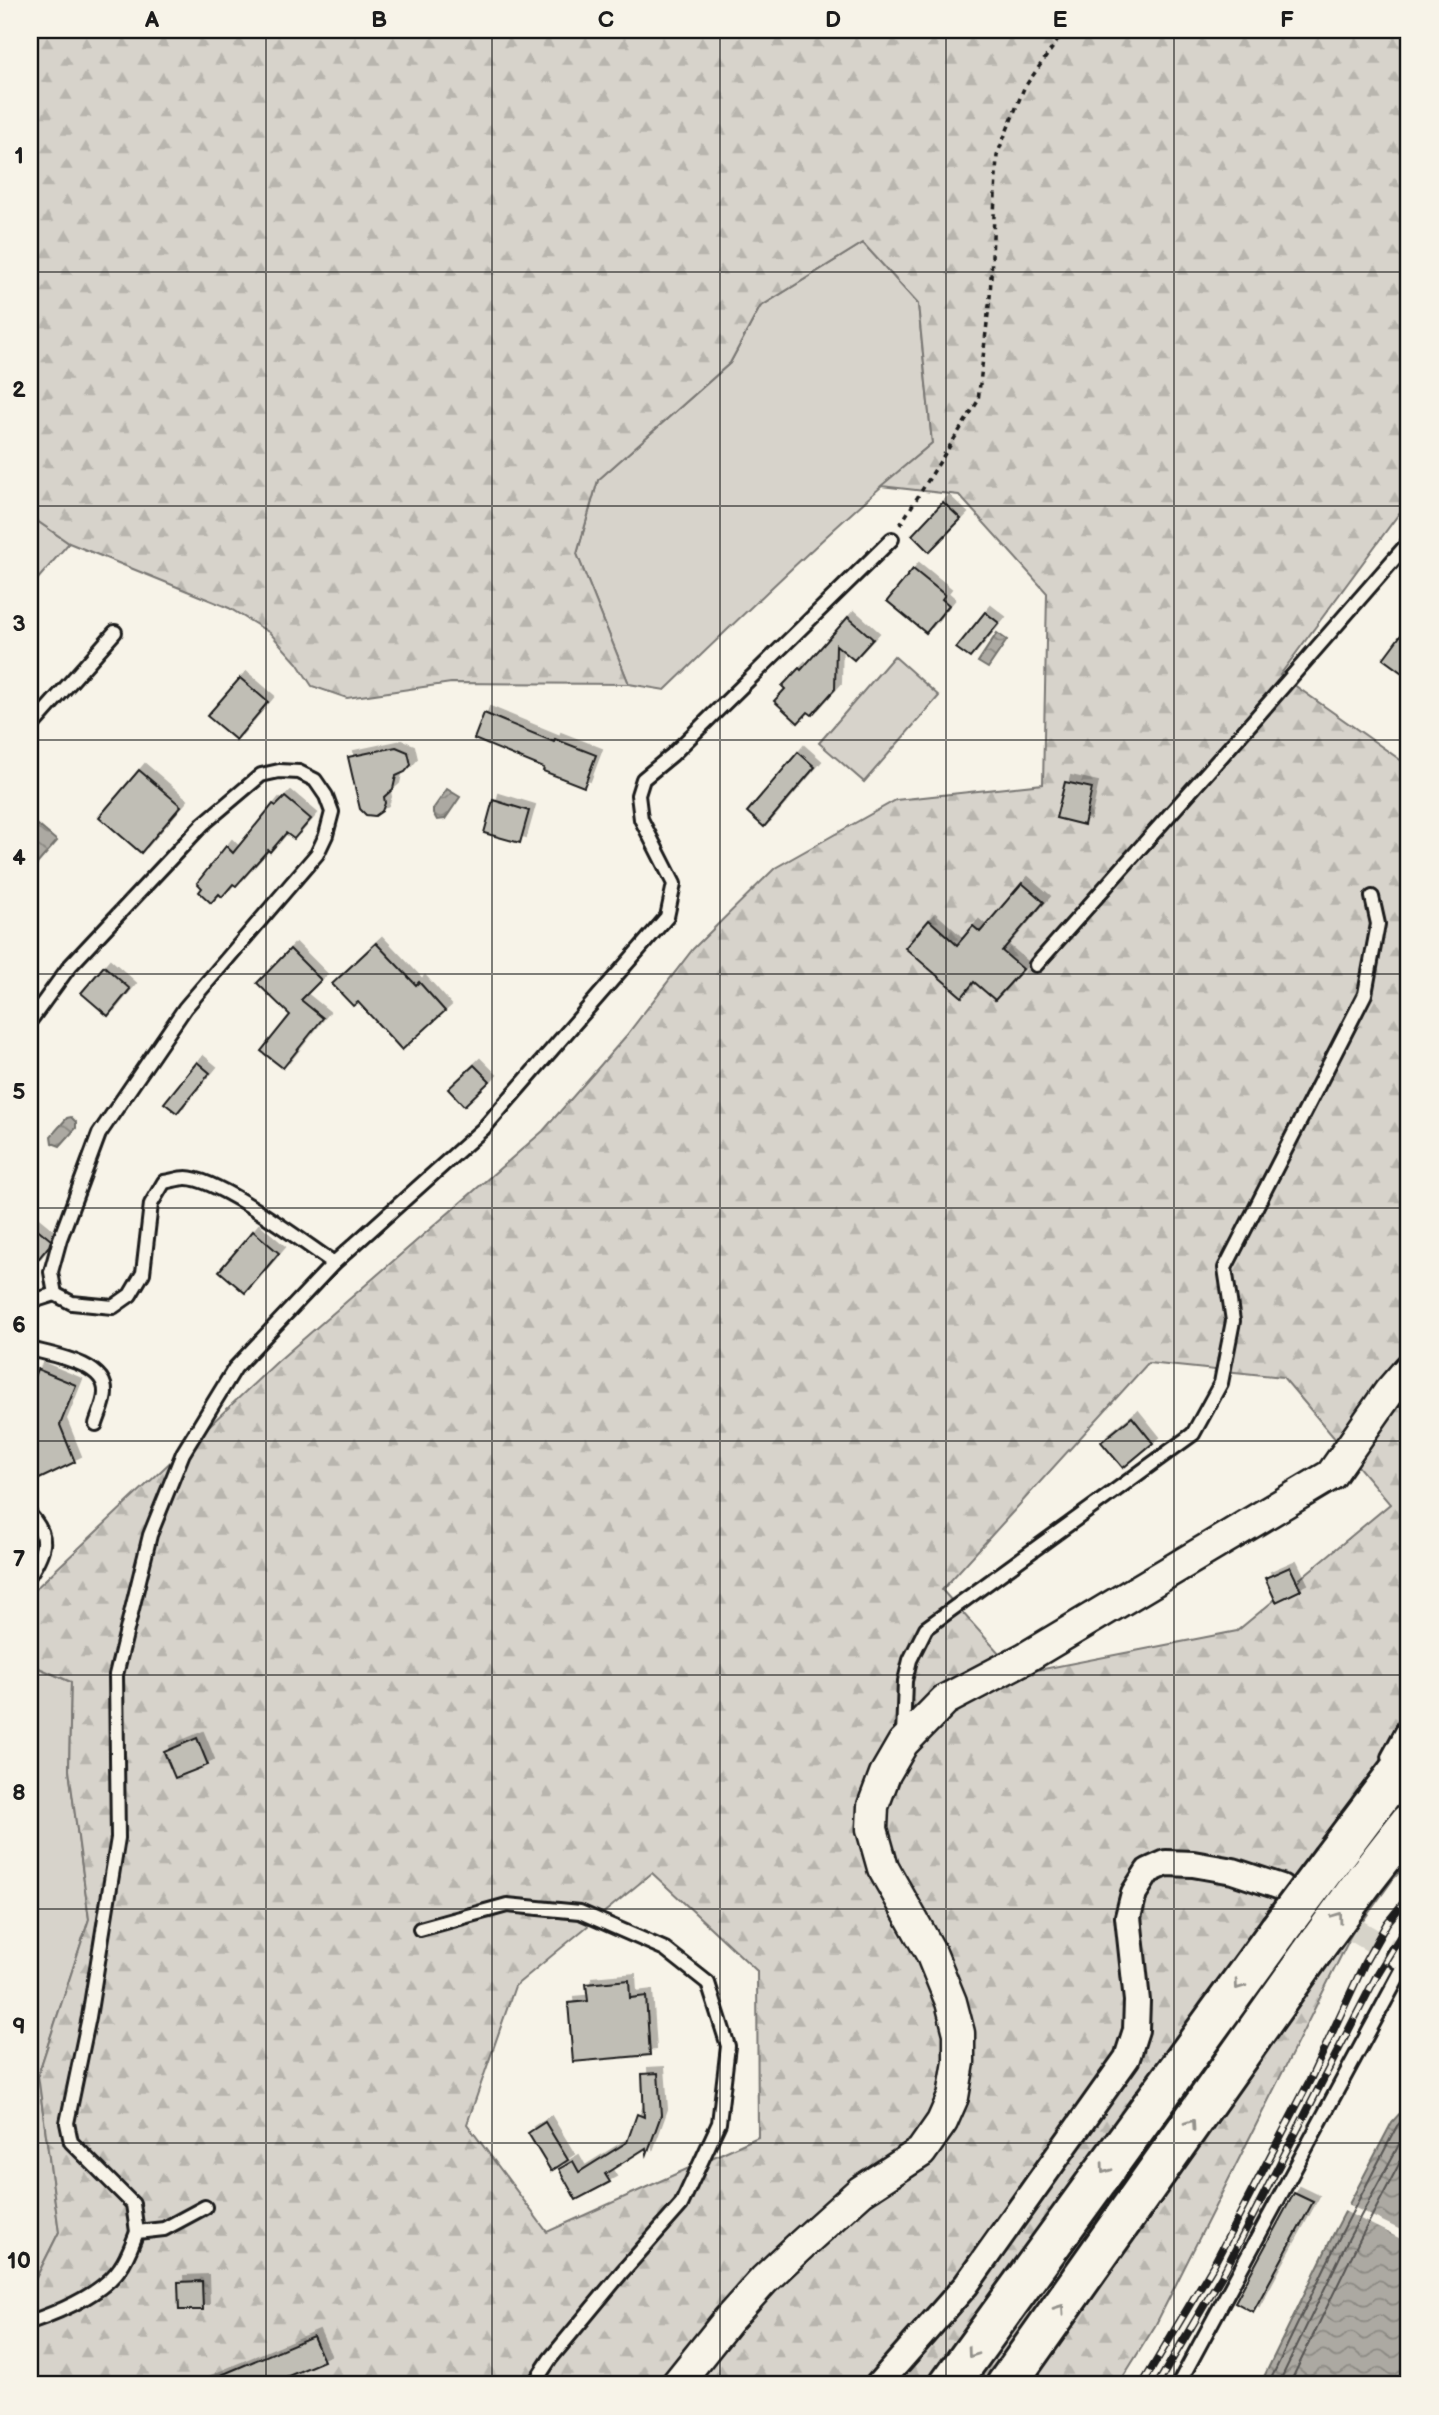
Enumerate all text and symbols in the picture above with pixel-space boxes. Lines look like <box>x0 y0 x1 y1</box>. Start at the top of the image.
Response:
text: A <box>144 6 160 34</box>
text: B <box>371 6 387 34</box>
text: C <box>598 6 614 34</box>
text: D <box>825 6 841 34</box>
text: E <box>1053 6 1068 34</box>
text: F <box>1280 6 1294 34</box>
text: 1 <box>14 142 24 170</box>
text: 2 <box>12 376 26 404</box>
text: 3 <box>12 610 26 638</box>
text: 4 <box>12 844 26 872</box>
text: 5 <box>12 1078 26 1106</box>
text: 6 <box>12 1311 26 1339</box>
text: 7 <box>13 1545 26 1573</box>
text: 8 <box>12 1779 26 1807</box>
one-way arrow <box>1330 1912 1342 1925</box>
one-way arrow <box>1235 1977 1247 1990</box>
text: 9 <box>12 2013 26 2041</box>
one-way arrow <box>1183 2119 1195 2132</box>
one-way arrow <box>1101 2161 1114 2174</box>
text: 10 <box>7 2247 31 2275</box>
one-way arrow <box>1052 2304 1064 2317</box>
one-way arrow <box>968 2345 980 2358</box>

